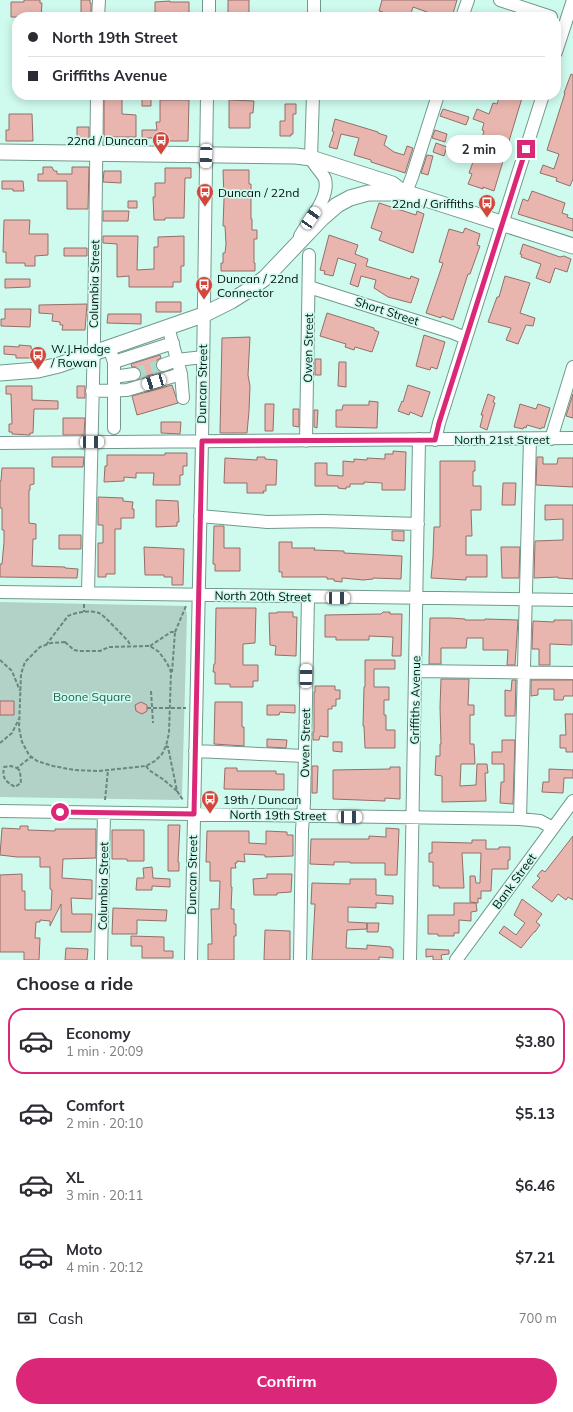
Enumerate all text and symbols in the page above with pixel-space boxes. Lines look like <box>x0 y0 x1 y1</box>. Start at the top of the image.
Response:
text: North 19th Street <box>52 28 177 47</box>
text: Griffiths Avenue <box>52 66 167 85</box>
bus stop icon: 22nd / Duncan <box>151 130 171 155</box>
place label: 22nd / Duncan <box>67 133 148 148</box>
callout: 2 min <box>446 135 512 163</box>
route end <box>517 140 535 158</box>
text: 2 min <box>462 141 496 157</box>
car <box>200 144 212 168</box>
bus stop icon: Duncan / 22nd <box>195 182 215 207</box>
place label: Duncan / 22nd <box>218 185 299 200</box>
bus stop icon: 22nd / Griffiths <box>477 193 497 218</box>
place label: 22nd / Griffiths <box>392 196 474 211</box>
car <box>299 205 323 231</box>
street label: Columbia Street <box>86 240 102 328</box>
place label: Duncan / 22nd Connector <box>217 271 298 300</box>
bus stop icon: Duncan / 22nd Connector <box>194 275 214 300</box>
street label: Short Street <box>353 294 421 328</box>
street label: Owen Street <box>300 313 316 383</box>
place label: W.J.Hodge / Rowan <box>50 341 110 370</box>
street label: Duncan Street <box>194 344 210 424</box>
bus stop icon: W.J.Hodge / Rowan <box>28 345 48 370</box>
car <box>141 373 167 391</box>
street label: North 21st Street <box>454 432 550 447</box>
car <box>80 436 104 448</box>
street label: North 20th Street <box>214 588 312 604</box>
car <box>326 592 350 604</box>
street label: Griffiths Avenue <box>407 655 423 745</box>
car <box>300 664 312 688</box>
park label: Boone Square <box>53 689 131 704</box>
street label: Owen Street <box>297 708 313 778</box>
bus stop icon: 19th / Duncan <box>200 789 220 814</box>
place label: 19th / Duncan <box>223 792 301 807</box>
route start <box>51 803 69 821</box>
street label: North 19th Street <box>229 807 327 823</box>
car <box>338 811 362 823</box>
street label: Duncan Street <box>184 835 200 915</box>
street label: Columbia Street <box>95 842 111 930</box>
street label: Bank Street <box>489 850 539 912</box>
text: Choose a ride <box>16 972 133 995</box>
icon: car <box>18 1023 54 1059</box>
text: Economy <box>66 1024 131 1043</box>
text: $3.80 <box>515 1032 555 1051</box>
text: 1 min · 20:09 <box>66 1043 143 1059</box>
icon: car <box>18 1095 54 1131</box>
text: Comfort <box>66 1096 124 1115</box>
text: $5.13 <box>515 1104 555 1123</box>
text: 2 min · 20:10 <box>66 1115 143 1131</box>
icon: car <box>18 1167 54 1203</box>
text: XL <box>66 1168 84 1187</box>
text: $6.46 <box>515 1176 555 1195</box>
text: 3 min · 20:11 <box>66 1187 143 1203</box>
icon: car <box>18 1239 54 1275</box>
text: Moto <box>66 1240 102 1259</box>
text: $7.21 <box>515 1248 555 1267</box>
text: 4 min · 20:12 <box>66 1259 143 1275</box>
icon: cash <box>16 1307 38 1329</box>
text: Cash <box>48 1309 83 1328</box>
text: 700 m <box>519 1310 557 1326</box>
button: Confirm <box>16 1358 557 1404</box>

